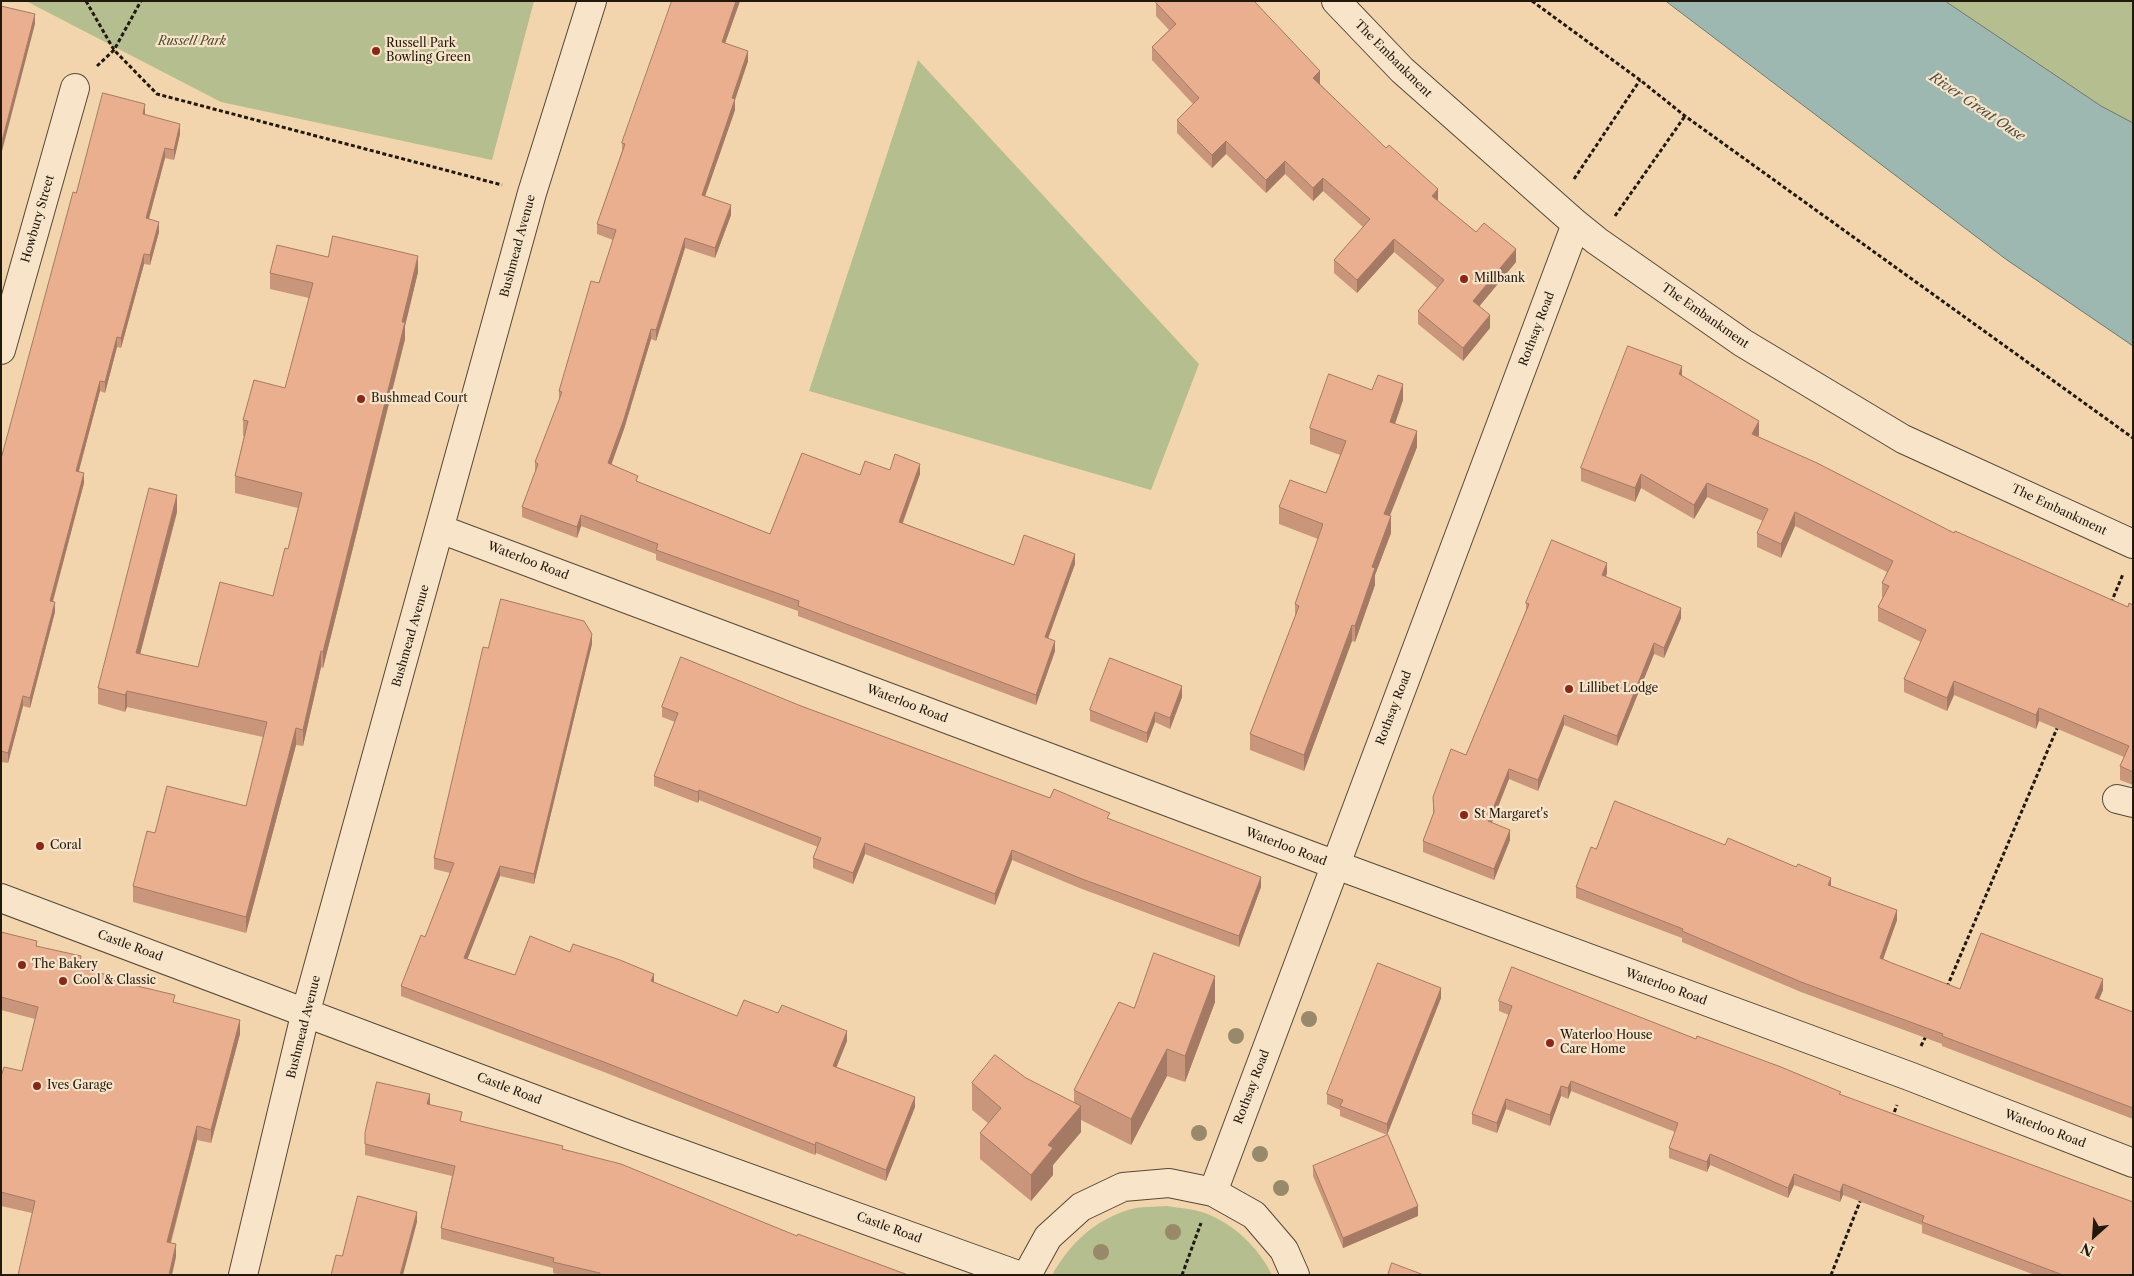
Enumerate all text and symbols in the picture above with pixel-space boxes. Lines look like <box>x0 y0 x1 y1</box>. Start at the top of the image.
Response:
street label: The Embankment <box>1351 17 1435 101</box>
park label: Russell Park <box>158 35 226 49</box>
place label: Russell Park Bowling Green <box>386 37 471 65</box>
marker: Russell Park Bowling Green <box>370 45 382 57</box>
water label: River Great Ouse <box>1926 69 2028 145</box>
street label: Howbury Street <box>19 174 57 264</box>
street label: Bushmead Avenue <box>497 193 539 299</box>
place label: Millbank <box>1474 272 1525 286</box>
marker: Millbank <box>1458 273 1470 285</box>
street label: The Embankment <box>1658 280 1752 352</box>
street label: Rothsay Road <box>1516 290 1558 368</box>
place label: Bushmead Court <box>371 392 468 406</box>
marker: Bushmead Court <box>355 393 367 405</box>
street label: The Embankment <box>2009 482 2109 538</box>
street label: Waterloo Road <box>485 539 571 583</box>
street label: Bushmead Avenue <box>389 583 433 689</box>
street label: Rothsay Road <box>1373 669 1415 747</box>
street label: Waterloo Road <box>864 682 950 726</box>
place label: Lillibet Lodge <box>1579 682 1658 696</box>
marker: Lillibet Lodge <box>1563 683 1575 695</box>
place label: St Margaret's <box>1474 808 1548 822</box>
marker: St Margaret's <box>1458 809 1470 821</box>
street label: Waterloo Road <box>1243 825 1329 869</box>
place label: Coral <box>50 839 81 853</box>
marker: Coral <box>34 840 46 852</box>
street label: Castle Road <box>96 928 164 964</box>
place label: The Bakery <box>32 958 98 972</box>
marker: The Bakery <box>16 959 28 971</box>
street label: Waterloo Road <box>1623 966 1709 1008</box>
place label: Cool & Classic <box>73 974 156 988</box>
street label: Bushmead Avenue <box>284 974 324 1080</box>
marker: Cool & Classic <box>57 975 69 987</box>
place label: Waterloo House Care Home <box>1560 1029 1653 1057</box>
marker: Waterloo House Care Home <box>1544 1037 1556 1049</box>
street label: Rothsay Road <box>1231 1048 1273 1126</box>
street label: Castle Road <box>475 1070 543 1108</box>
place label: Ives Garage <box>47 1079 113 1093</box>
marker: Ives Garage <box>31 1080 43 1092</box>
street label: Waterloo Road <box>2002 1107 2088 1151</box>
street label: Castle Road <box>855 1210 923 1246</box>
north arrow <box>2069 1211 2119 1261</box>
text: N <box>2078 1239 2097 1260</box>

